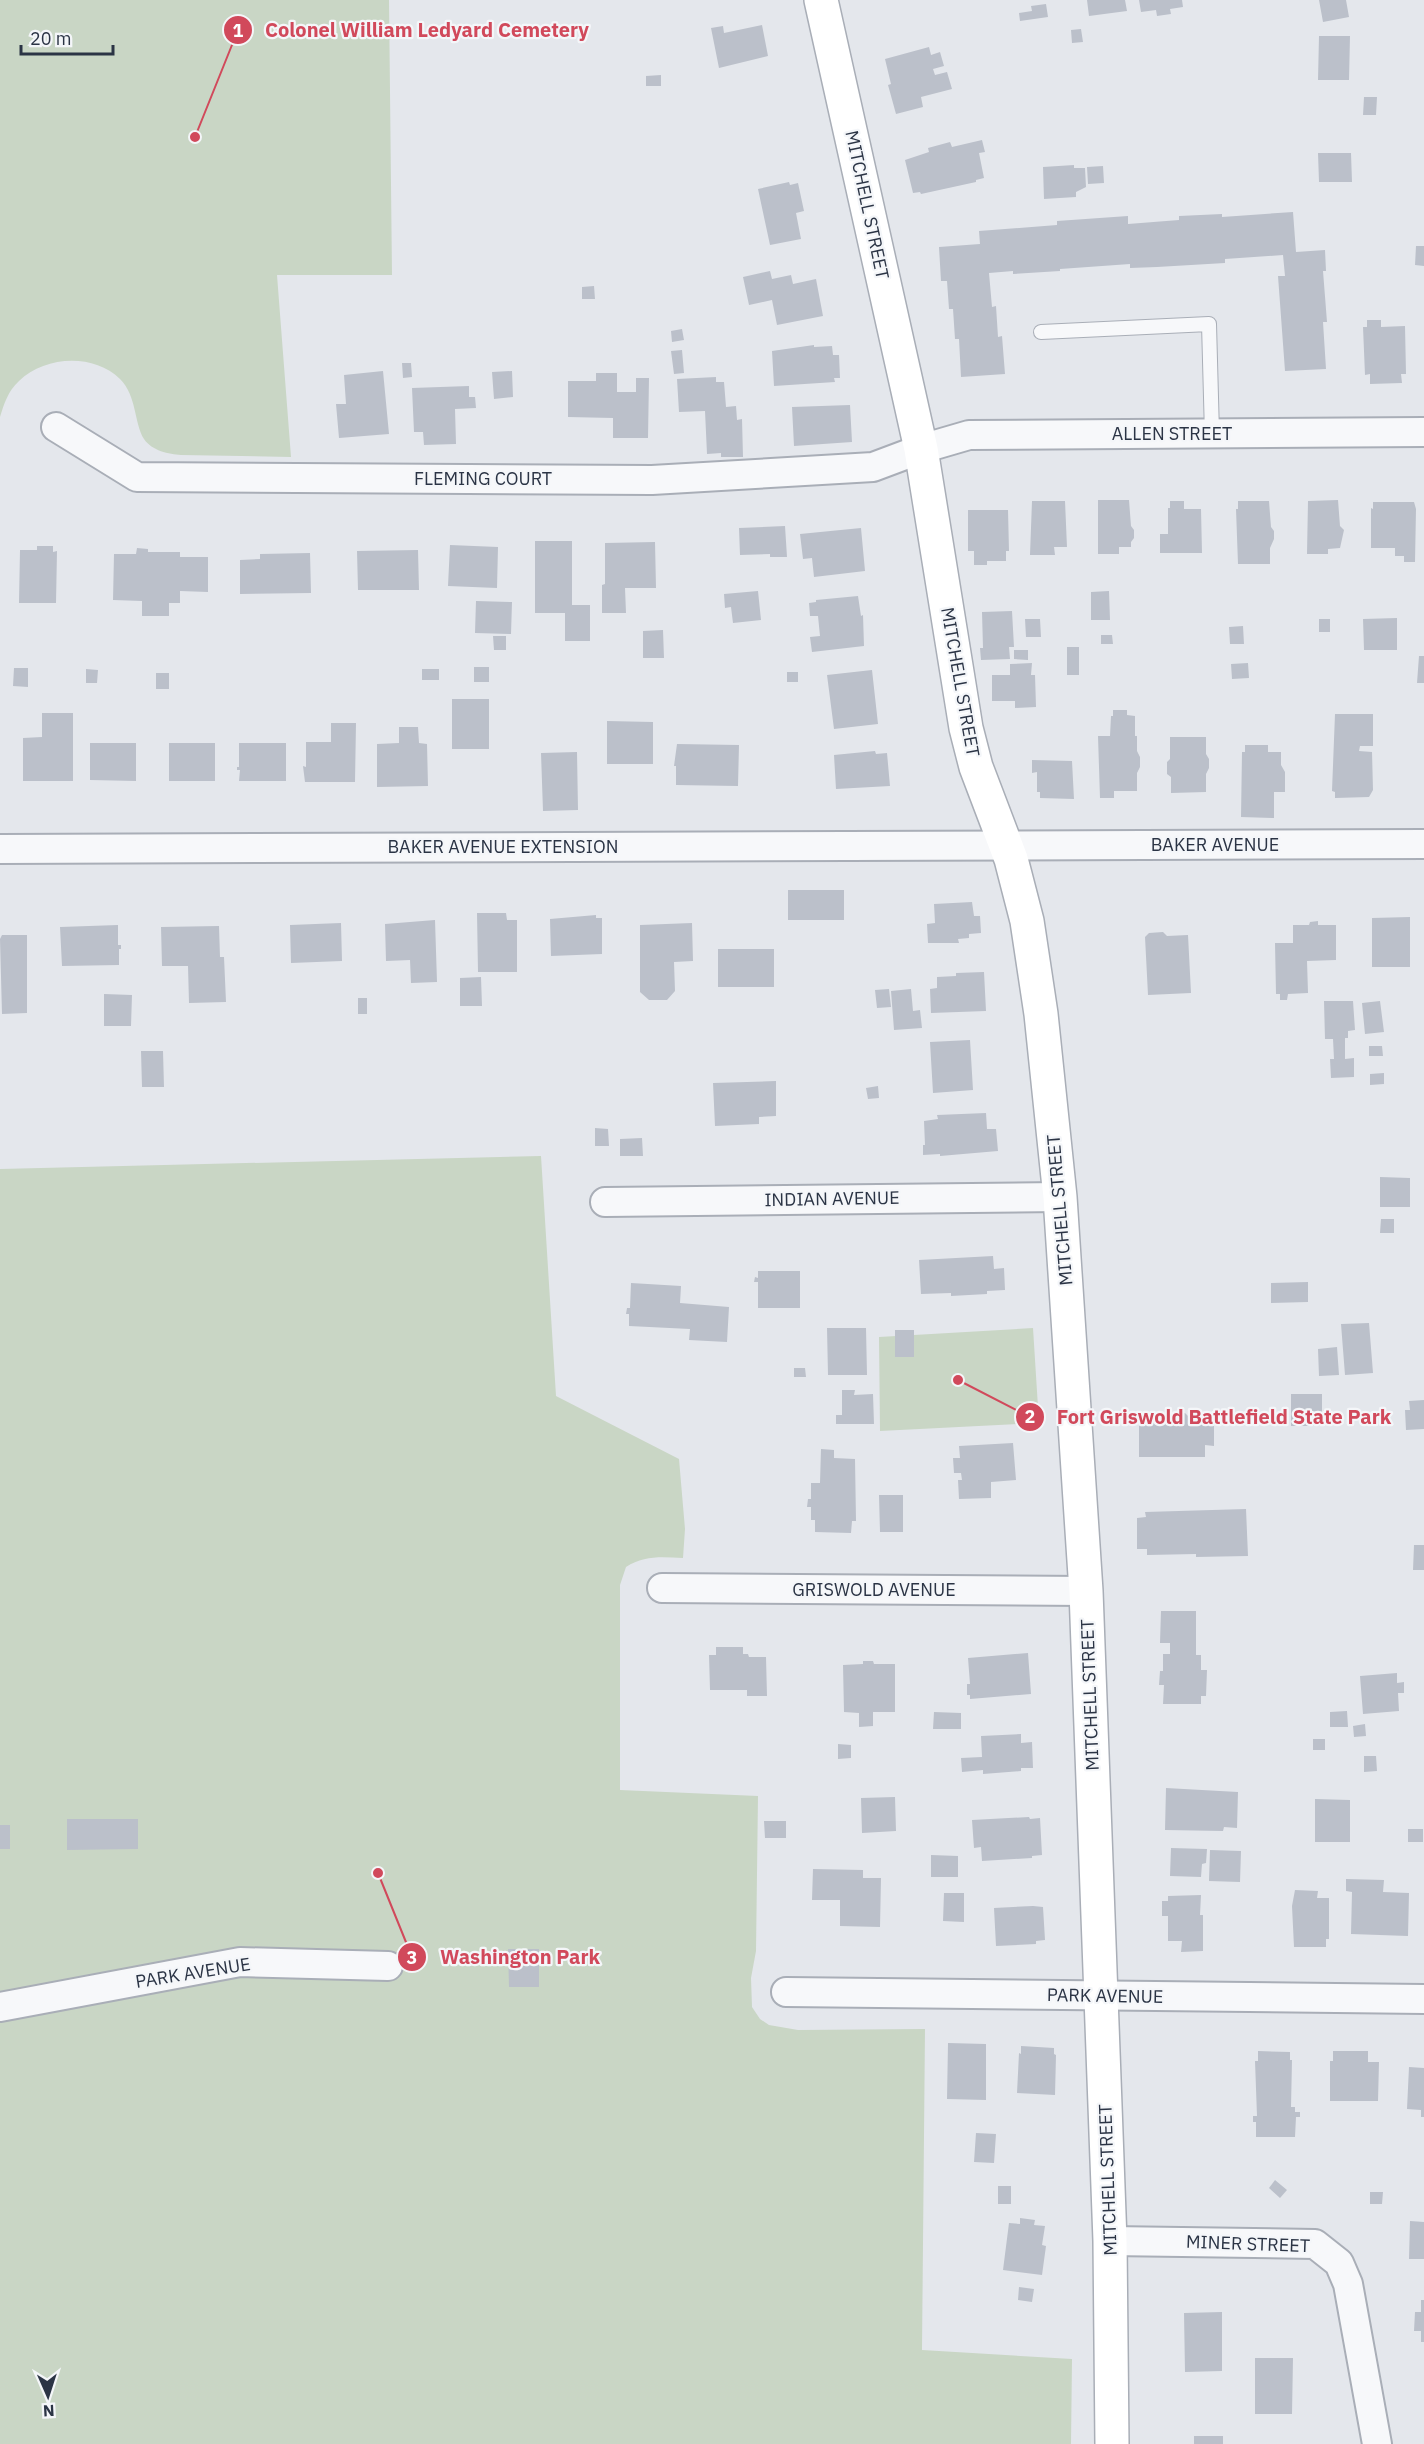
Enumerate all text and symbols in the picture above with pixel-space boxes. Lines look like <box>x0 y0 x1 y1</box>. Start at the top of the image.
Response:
callout: Colonel William Ledyard Cemetery <box>223 11 601 49</box>
text: Colonel William Ledyard Cemetery <box>265 16 589 43</box>
scale bar <box>21 18 112 56</box>
text: 1 <box>233 19 244 42</box>
text: 20 m <box>30 27 72 50</box>
street label: MITCHELL STREET <box>840 128 895 281</box>
street label: ALLEN STREET <box>1112 422 1232 445</box>
street label: FLEMING COURT <box>414 467 552 490</box>
street label: MITCHELL STREET <box>936 605 985 759</box>
street label: BAKER AVENUE <box>1151 833 1279 856</box>
street label: BAKER AVENUE EXTENSION <box>388 835 618 858</box>
street label: MITCHELL STREET <box>1041 1134 1078 1287</box>
street label: INDIAN AVENUE <box>764 1186 900 1211</box>
callout: Fort Griswold Battlefield State Park <box>1015 1398 1404 1436</box>
text: Fort Griswold Battlefield State Park <box>1057 1403 1392 1430</box>
text: 2 <box>1025 1405 1035 1428</box>
street label: GRISWOLD AVENUE <box>792 1578 956 1601</box>
street label: MITCHELL STREET <box>1075 1619 1104 1771</box>
callout: Washington Park <box>397 1938 612 1976</box>
text: Washington Park <box>440 1943 601 1970</box>
text: 3 <box>407 1946 417 1969</box>
street label: PARK AVENUE <box>134 1952 252 1993</box>
street label: PARK AVENUE <box>1047 1983 1163 2008</box>
street label: MITCHELL STREET <box>1093 2104 1122 2256</box>
street label: MINER STREET <box>1186 2230 1310 2257</box>
north arrow <box>18 2366 78 2426</box>
text: N <box>42 2401 55 2421</box>

